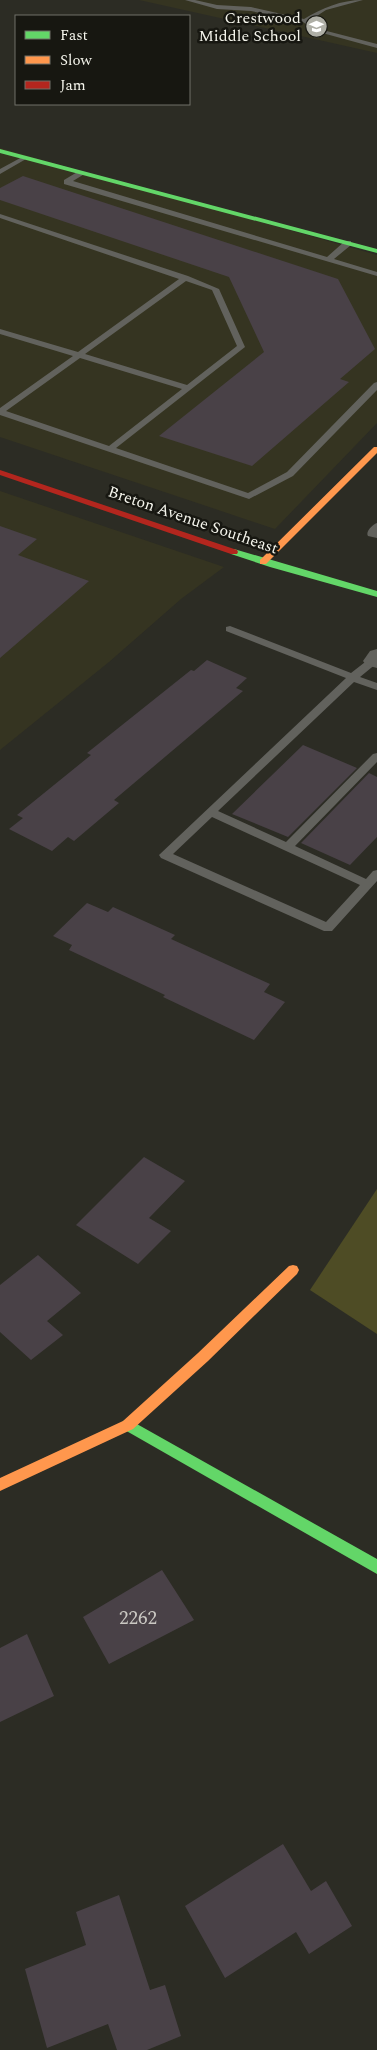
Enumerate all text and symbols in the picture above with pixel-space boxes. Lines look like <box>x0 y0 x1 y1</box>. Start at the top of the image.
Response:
place label: Crestwood Middle School <box>198 6 301 48</box>
legend <box>15 15 190 105</box>
school or university icon: Crestwood Middle School <box>305 15 329 39</box>
text: Fast <box>60 24 88 47</box>
text: Slow <box>60 49 92 72</box>
text: Jam <box>60 74 86 97</box>
street label: Breton Avenue Southeast <box>105 480 282 561</box>
house number: 2262 <box>119 1604 157 1633</box>

